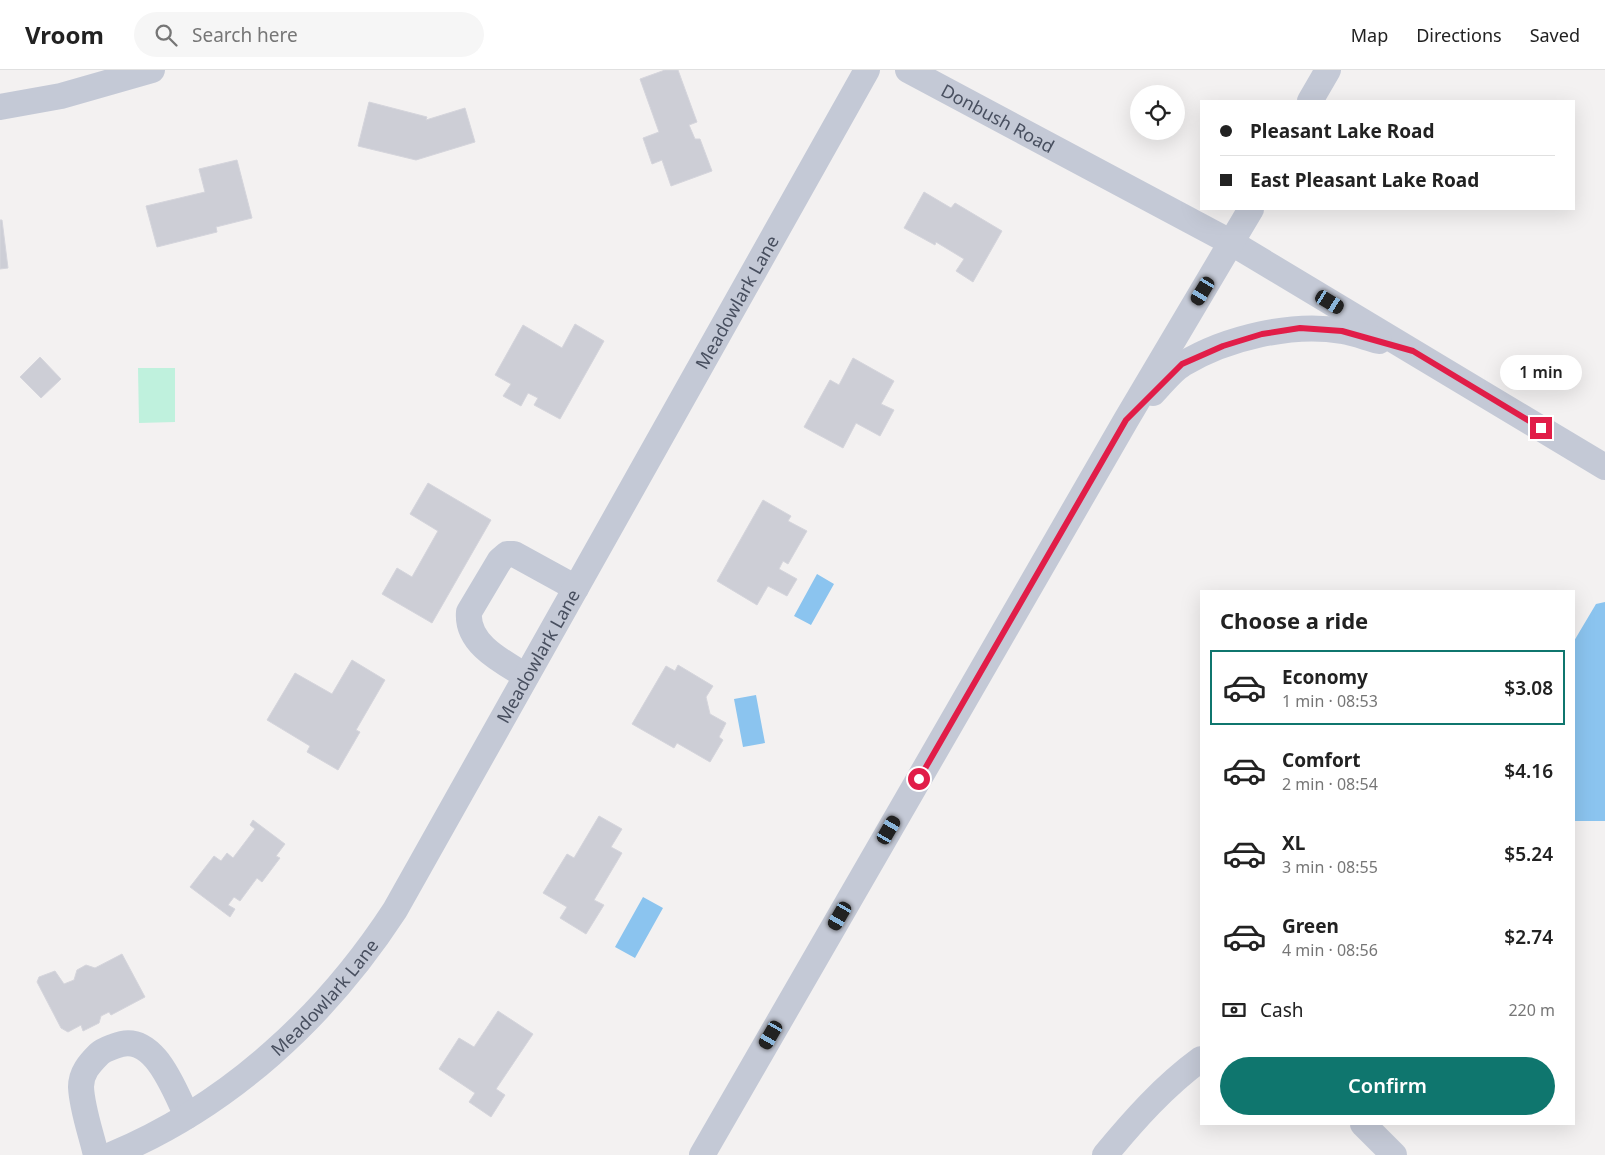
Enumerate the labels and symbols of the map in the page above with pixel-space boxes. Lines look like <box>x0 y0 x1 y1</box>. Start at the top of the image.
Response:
street label: Donbush Road <box>937 78 1059 158</box>
street label: Meadowlark Lane <box>689 231 784 373</box>
car <box>1188 274 1217 308</box>
car <box>1313 288 1346 316</box>
callout: 1 min <box>1500 356 1582 390</box>
route end <box>1530 417 1552 439</box>
street label: Meadowlark Lane <box>491 585 585 727</box>
route start <box>908 768 930 790</box>
car <box>875 813 902 847</box>
car <box>826 899 853 933</box>
street label: Meadowlark Lane <box>265 934 383 1061</box>
car <box>757 1018 784 1052</box>

